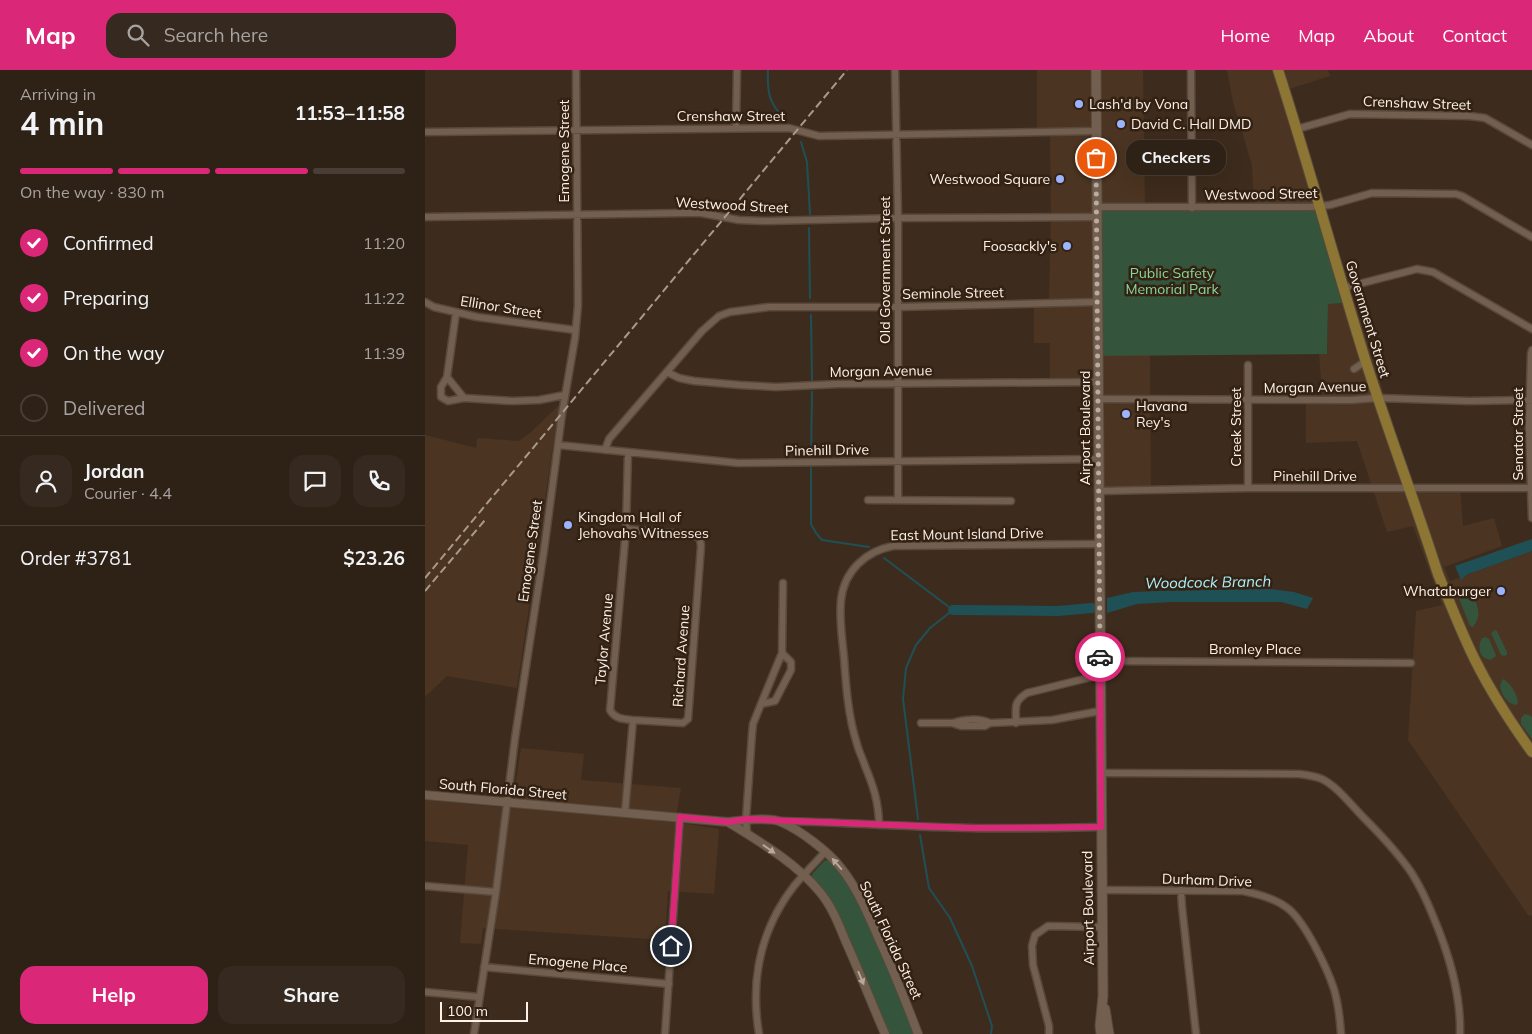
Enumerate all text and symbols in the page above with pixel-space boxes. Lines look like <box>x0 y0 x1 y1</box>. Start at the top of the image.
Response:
search box <box>106 13 456 58</box>
text: Map <box>25 20 76 50</box>
icon: search <box>124 21 152 49</box>
text: Search here <box>164 23 268 47</box>
text: Home <box>1220 24 1270 47</box>
text: Map <box>1298 24 1335 47</box>
text: About <box>1363 24 1414 47</box>
text: Contact <box>1442 24 1507 47</box>
text: Arriving in <box>20 84 96 104</box>
street label: Crenshaw Street <box>1363 92 1472 114</box>
place label: Lash'd by Vona <box>1089 95 1188 113</box>
marker: Lash'd by Vona <box>1073 98 1085 110</box>
street label: Emogene Street <box>555 100 573 202</box>
text: 11:53–11:58 <box>295 101 405 125</box>
text: 4 min <box>20 103 104 143</box>
street label: Crenshaw Street <box>677 107 785 125</box>
place label: David C. Hall DMD <box>1131 115 1252 133</box>
marker: David C. Hall DMD <box>1115 118 1127 130</box>
pin <box>1075 137 1117 179</box>
callout: Checkers <box>1126 140 1226 176</box>
icon: bag <box>1082 144 1110 172</box>
text: Checkers <box>1141 147 1211 167</box>
place label: Westwood Square <box>929 170 1050 188</box>
marker: Westwood Square <box>1054 173 1066 185</box>
text: On the way · 830 m <box>20 182 165 202</box>
street label: Westwood Street <box>1204 184 1318 204</box>
street label: Westwood Street <box>675 193 789 217</box>
street label: Old Government Street <box>876 196 894 344</box>
icon: check <box>20 229 48 257</box>
text: Confirmed <box>63 231 154 255</box>
text: 11:20 <box>363 233 405 253</box>
place label: Foosackly's <box>983 237 1057 255</box>
marker: Foosackly's <box>1061 240 1073 252</box>
street label: Government Street <box>1342 258 1394 380</box>
park label: Public Safety Memorial Park <box>1125 264 1219 298</box>
street label: Seminole Street <box>902 283 1004 303</box>
icon: check <box>20 284 48 312</box>
text: Preparing <box>63 286 149 310</box>
text: 11:22 <box>363 288 405 308</box>
street label: Ellinor Street <box>459 292 543 322</box>
icon: check <box>20 339 48 367</box>
text: On the way <box>63 341 165 365</box>
text: 11:39 <box>363 343 405 363</box>
street label: Morgan Avenue <box>830 361 932 381</box>
street label: Airport Boulevard <box>1076 371 1094 485</box>
street label: Morgan Avenue <box>1264 377 1366 397</box>
street label: Creek Street <box>1227 387 1245 467</box>
street label: Senator Street <box>1509 387 1527 481</box>
text: Delivered <box>63 396 145 420</box>
place label: Havana Rey's <box>1136 397 1187 431</box>
marker: Havana Rey's <box>1120 408 1132 420</box>
street label: Pinehill Drive <box>785 440 869 460</box>
button: person <box>20 455 72 507</box>
button: chat <box>289 455 341 507</box>
button: phone <box>353 455 405 507</box>
text: Jordan <box>84 459 144 483</box>
street label: Pinehill Drive <box>1273 467 1357 485</box>
text: Courier · 4.4 <box>84 483 172 503</box>
street label: Emogene Street <box>514 499 546 603</box>
place label: Kingdom Hall of Jehovahs Witnesses <box>578 508 709 542</box>
marker: Kingdom Hall of Jehovahs Witnesses <box>562 519 574 531</box>
street label: East Mount Island Drive <box>890 524 1044 544</box>
text: Order #3781 <box>20 546 132 570</box>
text: $23.26 <box>343 546 405 570</box>
water label: Woodcock Branch <box>1145 571 1272 593</box>
place label: Whataburger <box>1403 582 1492 600</box>
marker: Whataburger <box>1495 585 1507 597</box>
street label: Taylor Avenue <box>591 592 617 686</box>
street label: Richard Avenue <box>668 604 694 708</box>
courier <box>1075 632 1125 682</box>
street label: Bromley Place <box>1209 640 1301 658</box>
icon: car <box>1086 643 1114 671</box>
street label: South Florida Street <box>438 774 568 804</box>
one-way arrow <box>762 844 776 854</box>
street label: Airport Boulevard <box>1078 851 1098 965</box>
one-way arrow <box>832 858 843 871</box>
street label: Durham Drive <box>1162 869 1252 891</box>
street label: South Florida Street <box>856 878 926 1002</box>
pin <box>650 925 692 967</box>
icon: home <box>657 932 685 960</box>
street label: Emogene Place <box>528 950 628 976</box>
button: Help <box>20 966 208 1024</box>
button: Share <box>218 966 405 1024</box>
one-way arrow <box>858 971 866 985</box>
scale bar <box>440 999 527 1022</box>
text: 100 m <box>447 1002 488 1020</box>

